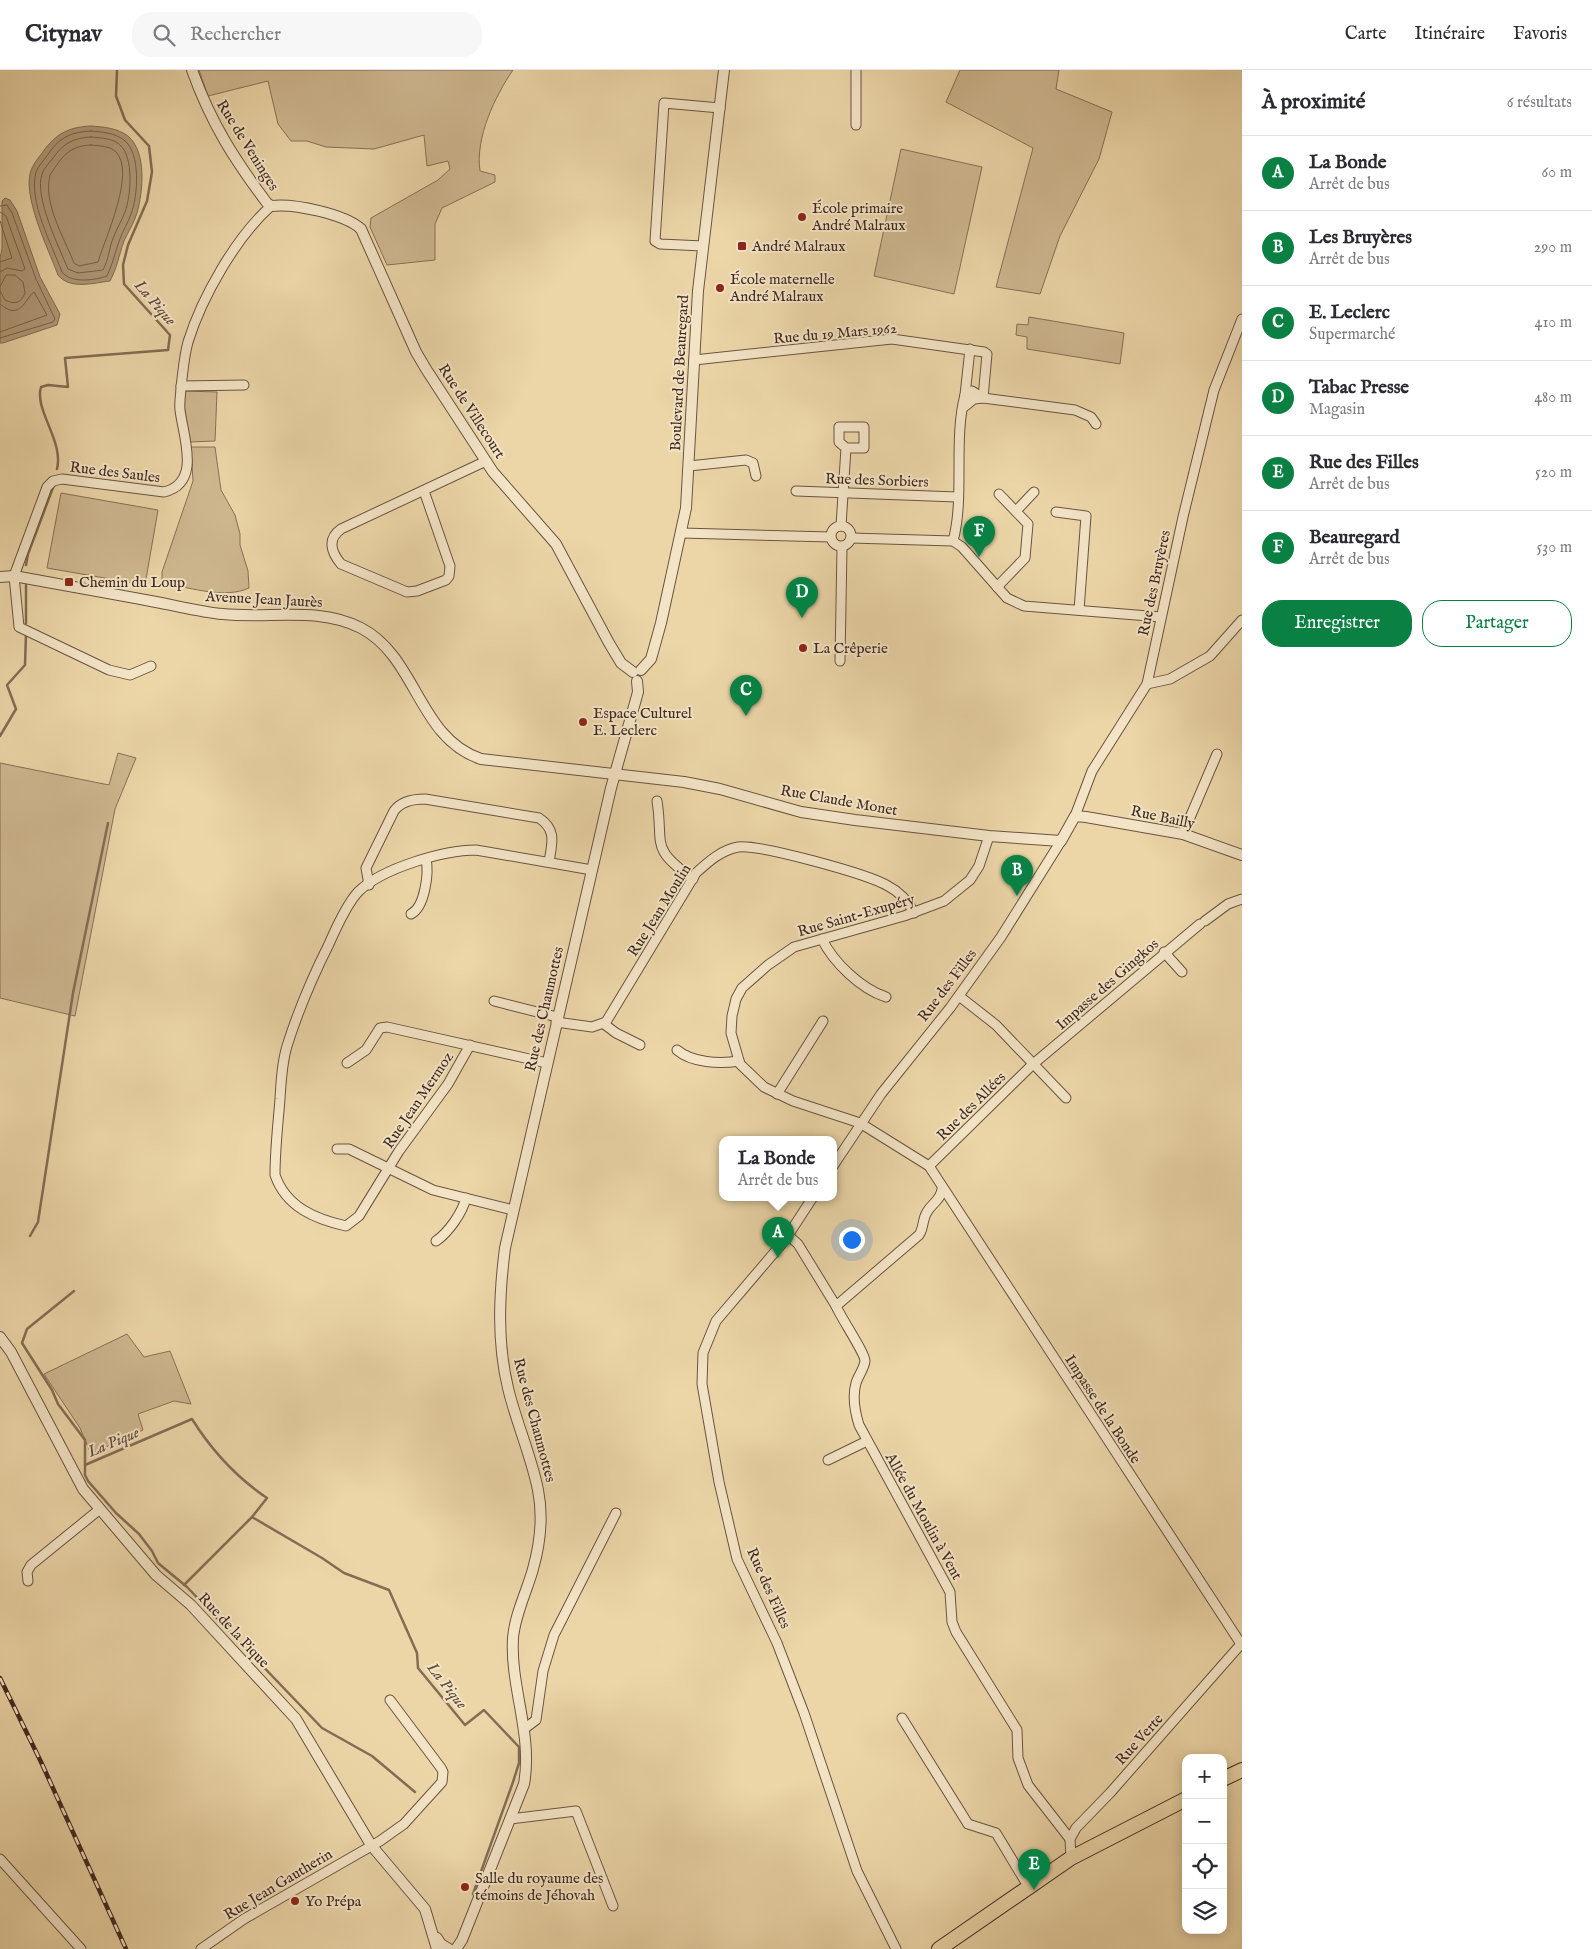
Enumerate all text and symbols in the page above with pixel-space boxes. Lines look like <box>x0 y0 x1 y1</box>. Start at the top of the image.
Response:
search box <box>132 12 482 57</box>
text: Citynav <box>25 19 102 50</box>
icon: search <box>150 21 178 49</box>
text: Rechercher <box>190 23 281 47</box>
text: Carte <box>1345 23 1387 46</box>
text: Itinéraire <box>1415 23 1485 46</box>
text: Favoris <box>1513 23 1567 46</box>
text: À proximité <box>1262 89 1365 116</box>
text: 6 résultats <box>1507 93 1572 113</box>
street label: Rue de Veninges <box>212 96 283 194</box>
text: La Bonde <box>1309 151 1387 175</box>
text: A <box>1273 163 1283 183</box>
text: 60 m <box>1542 163 1572 183</box>
text: Arrêt de bus <box>1309 175 1390 195</box>
place label: École primaire André Malraux <box>811 199 906 235</box>
marker: École primaire André Malraux <box>796 211 808 223</box>
text: Les Bruyères <box>1309 226 1412 250</box>
place label: André Malraux <box>751 237 846 256</box>
text: B <box>1273 238 1283 258</box>
text: 290 m <box>1534 238 1572 258</box>
marker: André Malraux <box>736 240 748 252</box>
text: Arrêt de bus <box>1309 250 1390 270</box>
place label: École maternelle André Malraux <box>729 270 835 306</box>
water label: La Pique <box>129 276 180 331</box>
marker: École maternelle André Malraux <box>714 282 726 294</box>
street label: Boulevard de Beauregard <box>666 294 693 452</box>
text: E. Leclerc <box>1309 301 1390 325</box>
text: C <box>1272 313 1284 333</box>
text: 410 m <box>1535 313 1572 333</box>
street label: Rue du 19 Mars 1962 <box>773 319 898 348</box>
text: Supermarché <box>1309 325 1395 345</box>
street label: Rue de Villecourt <box>434 360 509 462</box>
text: Tabac Presse <box>1309 376 1409 400</box>
text: D <box>1272 388 1284 408</box>
text: 480 m <box>1534 388 1572 408</box>
text: Magasin <box>1309 400 1365 420</box>
text: Rue des Filles <box>1309 451 1419 475</box>
street label: Rue des Saules <box>69 458 161 487</box>
text: E <box>1272 463 1284 483</box>
text: 520 m <box>1535 463 1572 483</box>
street label: Rue des Sorbiers <box>825 469 929 492</box>
text: Arrêt de bus <box>1309 475 1390 495</box>
pin: F <box>963 516 995 557</box>
text: Beauregard <box>1309 526 1400 550</box>
street label: Rue des Bruyères <box>1134 528 1175 638</box>
text: F <box>1273 538 1283 558</box>
text: 530 m <box>1537 538 1572 558</box>
text: Arrêt de bus <box>1309 550 1390 570</box>
place label: Chemin du Loup <box>79 573 185 592</box>
marker: Chemin du Loup <box>63 576 75 588</box>
pin: D <box>786 577 818 618</box>
street label: Avenue Jean Jaurès <box>204 587 323 612</box>
button: Enregistrer <box>1262 600 1412 647</box>
button: Partager <box>1422 600 1572 647</box>
place label: La Crêperie <box>813 639 888 658</box>
marker: La Crêperie <box>797 642 809 654</box>
pin: C <box>730 675 762 716</box>
place label: Espace Culturel E. Leclerc <box>593 704 693 740</box>
marker: Espace Culturel E. Leclerc <box>577 716 589 728</box>
street label: Rue Claude Monet <box>779 781 899 820</box>
street label: Rue Bailly <box>1129 801 1197 834</box>
pin: B <box>1001 855 1033 896</box>
street label: Rue Jean Moulin <box>623 860 695 960</box>
street label: Rue Saint-Exupéry <box>795 890 917 941</box>
street label: Impasse des Gingkos <box>1052 935 1163 1034</box>
street label: Rue des Chaumottes <box>521 945 568 1073</box>
street label: Rue des Filles <box>914 945 981 1026</box>
street label: Rue Jean Mermoz <box>379 1048 458 1152</box>
street label: Rue des Allées <box>933 1068 1010 1145</box>
popup <box>719 1136 837 1201</box>
text: La Bonde <box>738 1147 815 1171</box>
text: Arrêt de bus <box>738 1171 818 1191</box>
pin: A <box>762 1217 794 1258</box>
your location <box>839 1227 865 1253</box>
street label: Impasse de la Bonde <box>1060 1351 1145 1467</box>
street label: Rue des Chaumottes <box>509 1356 560 1484</box>
water label: La Pique <box>84 1423 143 1463</box>
street label: Allée du Moulin à Vent <box>880 1449 966 1583</box>
street label: Rue des Filles <box>742 1545 795 1632</box>
street label: Rue de la Pique <box>194 1589 273 1672</box>
water label: La Pique <box>421 1658 471 1714</box>
street label: Rue Verte <box>1111 1710 1168 1769</box>
map controls <box>1182 1754 1227 1934</box>
button: + <box>1182 1754 1227 1799</box>
button: − <box>1182 1799 1227 1844</box>
button: locate <box>1182 1844 1227 1889</box>
street label: Rue Jean Gautherin <box>221 1845 336 1924</box>
pin: E <box>1018 1849 1050 1890</box>
place label: Salle du royaume des témoins de Jéhovah <box>475 1869 603 1905</box>
marker: Salle du royaume des témoins de Jéhovah <box>459 1881 471 1893</box>
button: layers <box>1182 1889 1227 1934</box>
place label: Yo Prépa <box>305 1892 362 1911</box>
marker: Yo Prépa <box>289 1895 301 1907</box>

